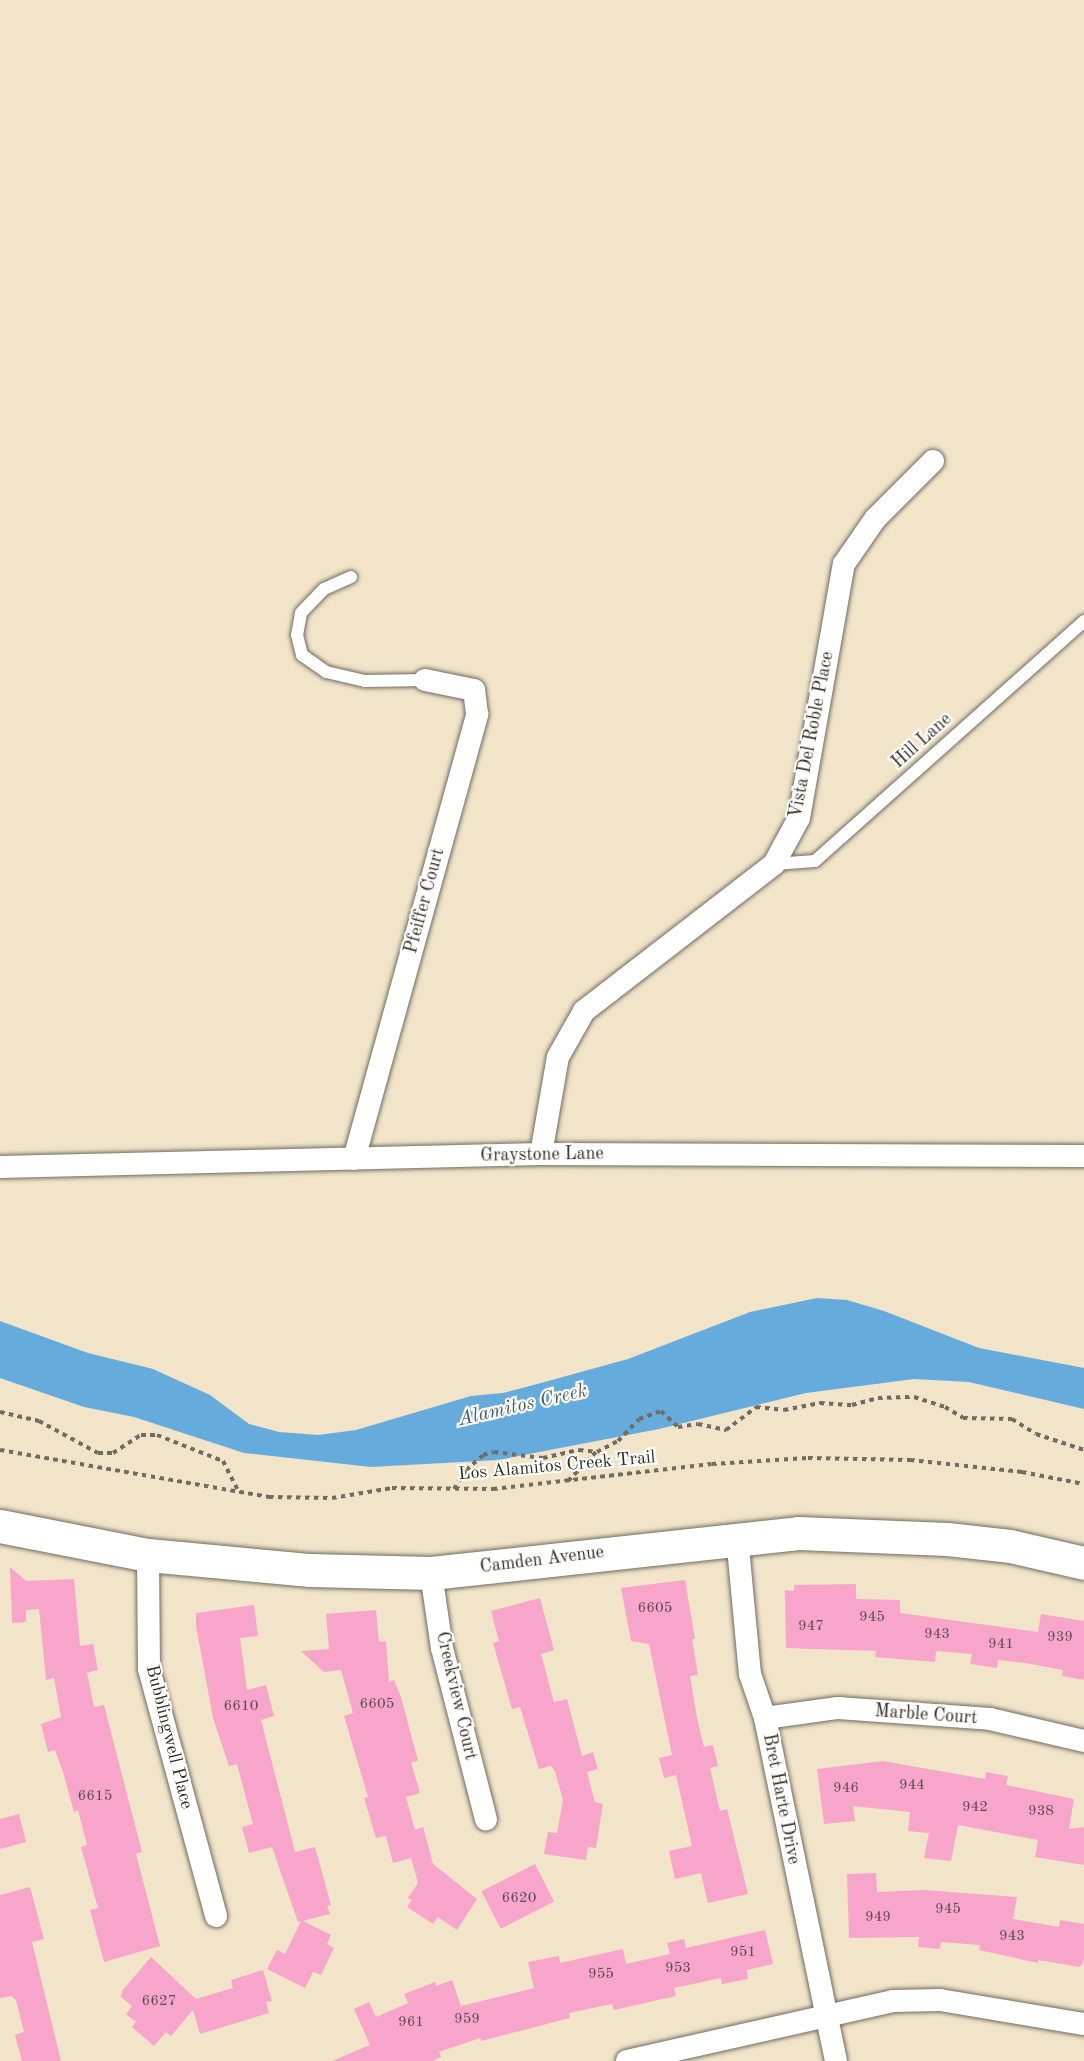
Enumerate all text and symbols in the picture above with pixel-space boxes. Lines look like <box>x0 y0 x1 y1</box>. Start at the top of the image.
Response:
street label: Vista Del Roble Place <box>785 650 839 820</box>
street label: Hill Lane <box>888 709 956 773</box>
street label: Pfeiffer Court <box>401 846 449 956</box>
street label: Graystone Lane <box>480 1143 604 1167</box>
water label: Alamitos Creek <box>456 1379 590 1433</box>
street label: Los Alamitos Creek Trail <box>458 1447 656 1485</box>
street label: Camden Avenue <box>479 1542 605 1578</box>
house number: 6605 <box>638 1600 672 1618</box>
house number: 945 <box>859 1609 885 1627</box>
house number: 947 <box>798 1618 824 1636</box>
house number: 943 <box>924 1626 950 1644</box>
house number: 939 <box>1047 1629 1073 1647</box>
street label: Creekview Court <box>431 1630 481 1762</box>
house number: 941 <box>988 1636 1014 1654</box>
street label: Bubblingwell Place <box>141 1663 197 1811</box>
house number: 6605 <box>360 1696 394 1714</box>
house number: 6610 <box>224 1698 258 1716</box>
street label: Marble Court <box>874 1701 978 1729</box>
street label: Bret Harte Drive <box>758 1732 804 1866</box>
house number: 944 <box>899 1777 925 1795</box>
house number: 946 <box>833 1780 859 1798</box>
house number: 6615 <box>78 1788 112 1806</box>
house number: 942 <box>962 1799 988 1817</box>
house number: 938 <box>1028 1803 1054 1821</box>
house number: 6620 <box>502 1890 536 1908</box>
house number: 945 <box>935 1901 961 1919</box>
house number: 949 <box>865 1909 891 1927</box>
house number: 943 <box>999 1928 1025 1946</box>
house number: 951 <box>730 1944 756 1962</box>
house number: 953 <box>665 1960 691 1978</box>
house number: 955 <box>588 1966 614 1984</box>
house number: 6627 <box>142 1993 176 2011</box>
house number: 959 <box>454 2011 480 2029</box>
house number: 961 <box>398 2014 424 2032</box>

